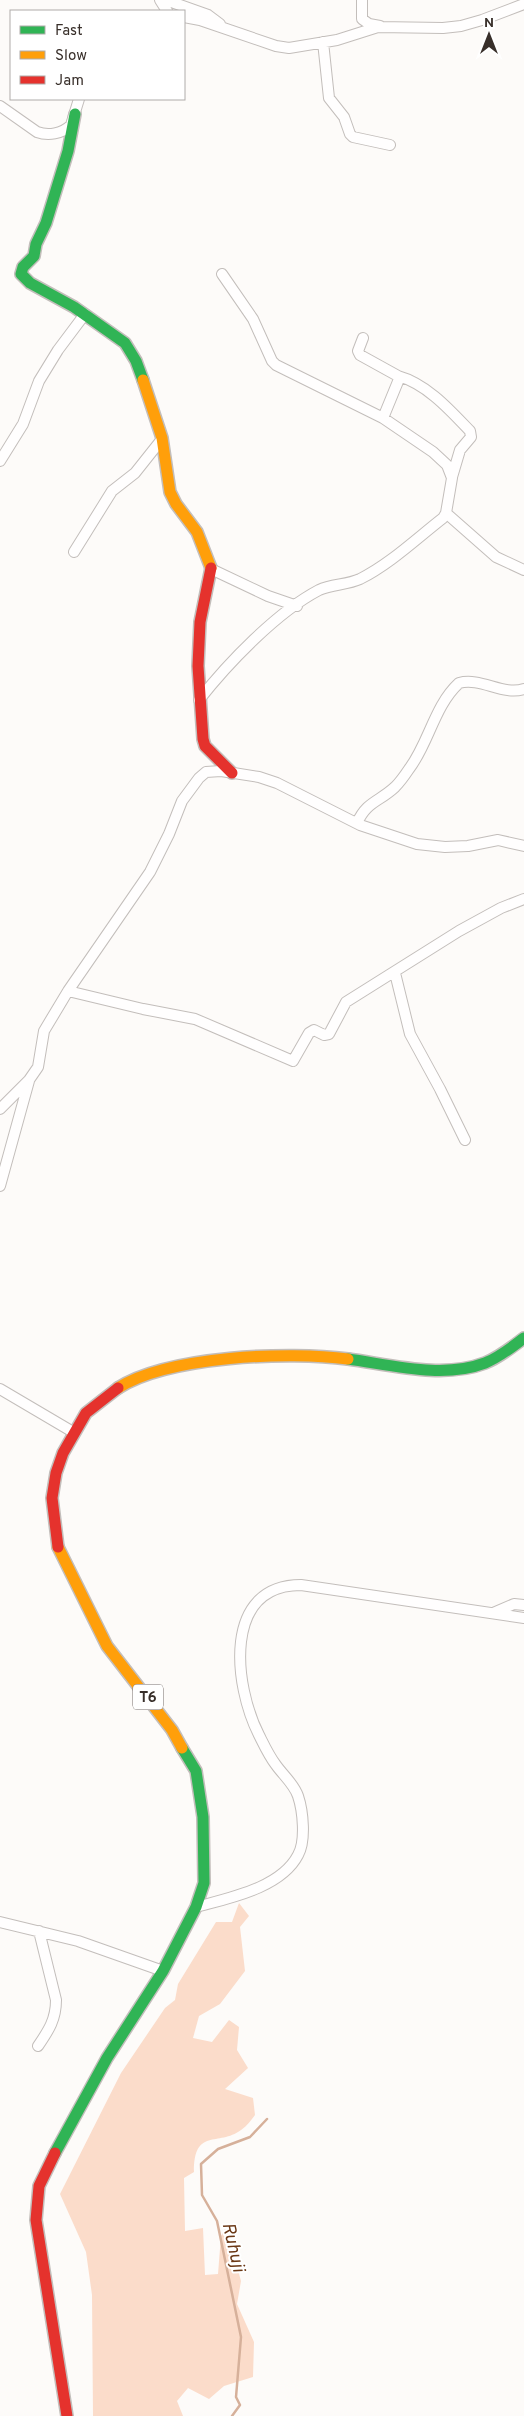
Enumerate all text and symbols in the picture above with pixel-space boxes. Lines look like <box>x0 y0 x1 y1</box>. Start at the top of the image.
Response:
legend <box>10 10 185 100</box>
north arrow <box>464 10 514 60</box>
text: N <box>484 15 494 32</box>
text: Fast <box>55 22 83 41</box>
text: Slow <box>55 47 87 66</box>
text: Jam <box>55 72 84 91</box>
road number: T6 <box>133 1684 163 1710</box>
water label: Ruhuji <box>216 2220 250 2276</box>

